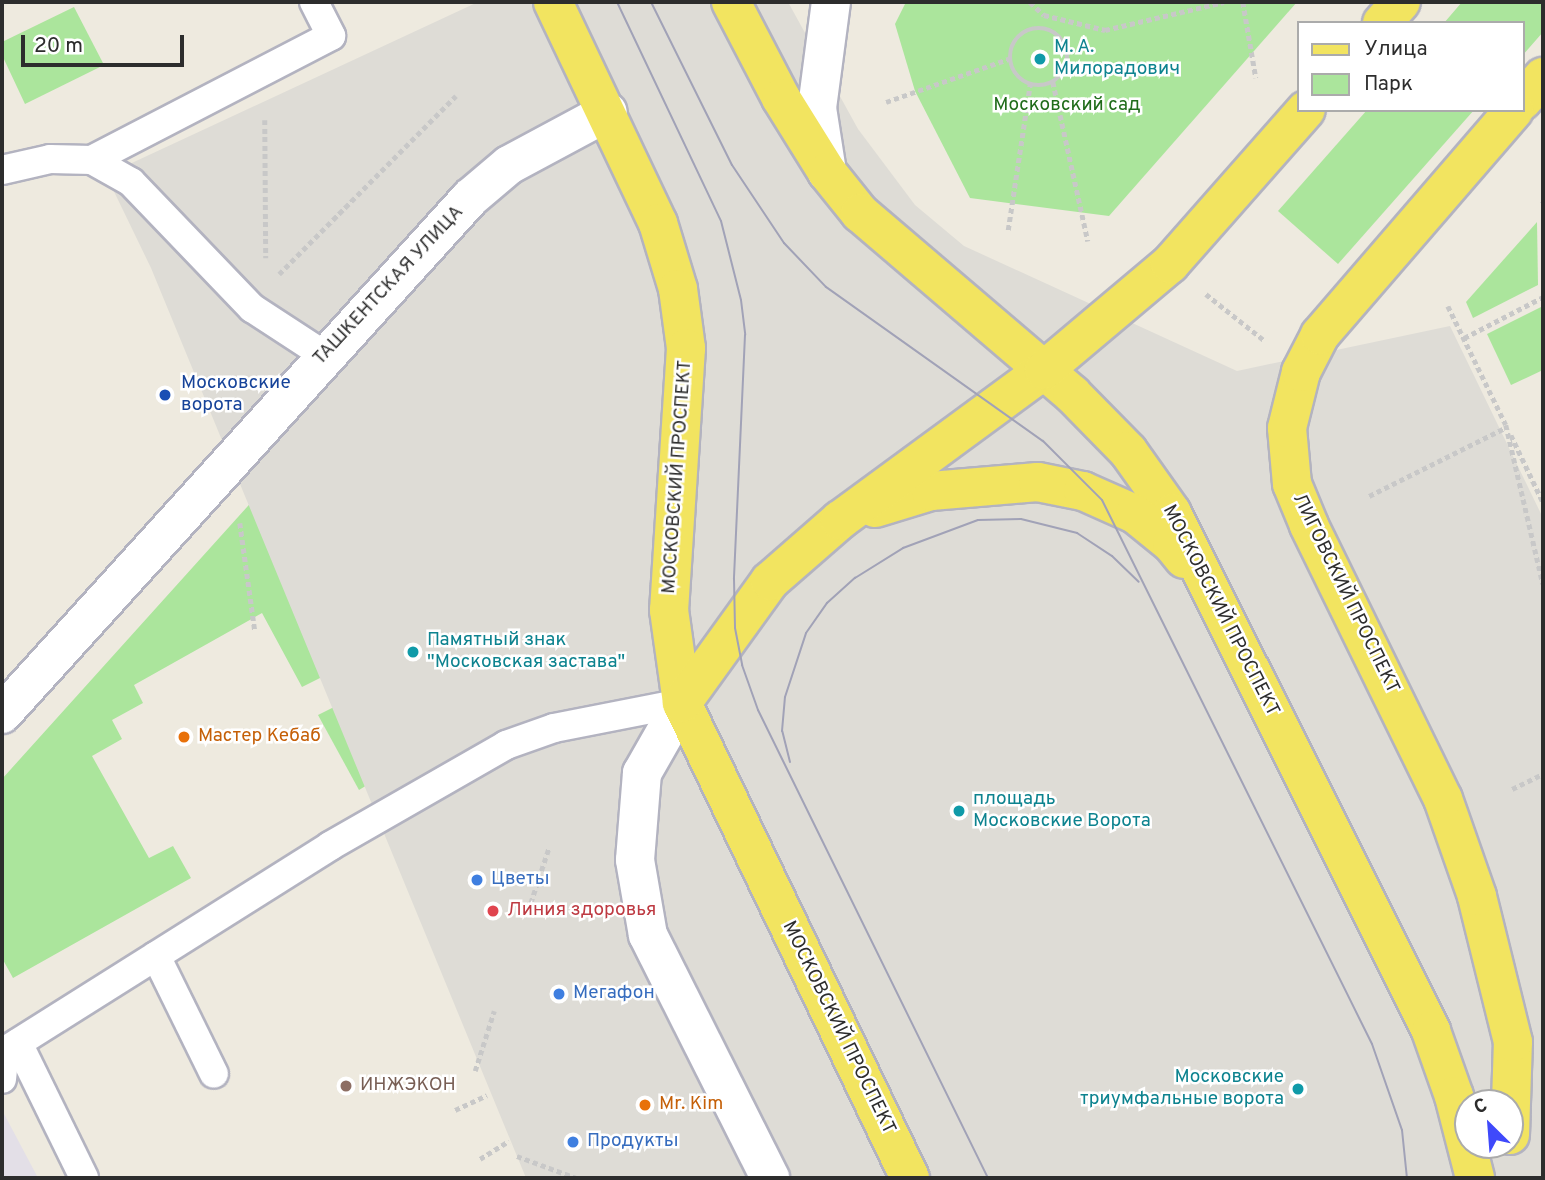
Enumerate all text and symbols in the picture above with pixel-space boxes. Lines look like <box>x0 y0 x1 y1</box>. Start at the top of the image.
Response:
scale bar <box>24 21 187 65</box>
legend <box>1296 21 1524 112</box>
text: 20 m <box>34 33 83 60</box>
text: Улица <box>1364 36 1428 63</box>
place label: М. А. Милорадович <box>1054 37 1180 81</box>
marker: М. А. Милорадович <box>1032 51 1048 67</box>
text: Парк <box>1364 71 1413 98</box>
park label: Московский сад <box>993 95 1141 117</box>
street label: ТАШКЕНТСКАЯ УЛИЦА <box>309 201 469 371</box>
street label: МОСКОВСКИЙ ПРОСПЕКТ <box>658 359 698 595</box>
place label: Московские ворота <box>181 373 291 417</box>
marker: Московские ворота <box>155 385 175 405</box>
street label: ЛИГОВСКИЙ ПРОСПЕКТ <box>1287 490 1403 698</box>
street label: МОСКОВСКИЙ ПРОСПЕКТ <box>1157 501 1283 721</box>
place label: Памятный знак "Московская застава" <box>427 630 625 674</box>
marker: Памятный знак "Московская застава" <box>405 644 421 660</box>
place label: Мастер Кебаб <box>198 726 321 748</box>
marker: Мастер Кебаб <box>176 729 192 745</box>
place label: площадь Московские Ворота <box>973 789 1151 833</box>
marker: площадь Московские Ворота <box>951 803 967 819</box>
place label: Цветы <box>491 869 549 891</box>
marker: Цветы <box>469 872 485 888</box>
place label: Линия здоровья <box>507 900 656 922</box>
marker: Линия здоровья <box>485 903 501 919</box>
street label: МОСКОВСКИЙ ПРОСПЕКТ <box>776 918 900 1138</box>
place label: Мегафон <box>573 983 655 1005</box>
marker: Мегафон <box>551 986 567 1002</box>
place label: Московские триумфальные ворота <box>1080 1067 1284 1111</box>
place label: ИНЖЭКОН <box>360 1075 456 1097</box>
marker: ИНЖЭКОН <box>338 1078 354 1094</box>
marker: Московские триумфальные ворота <box>1290 1081 1306 1097</box>
north arrow <box>1454 1089 1524 1159</box>
text: С <box>1470 1093 1492 1120</box>
place label: Mr. Kim <box>659 1094 723 1116</box>
marker: Mr. Kim <box>637 1097 653 1113</box>
place label: Продукты <box>587 1131 678 1153</box>
marker: Продукты <box>565 1134 581 1150</box>

